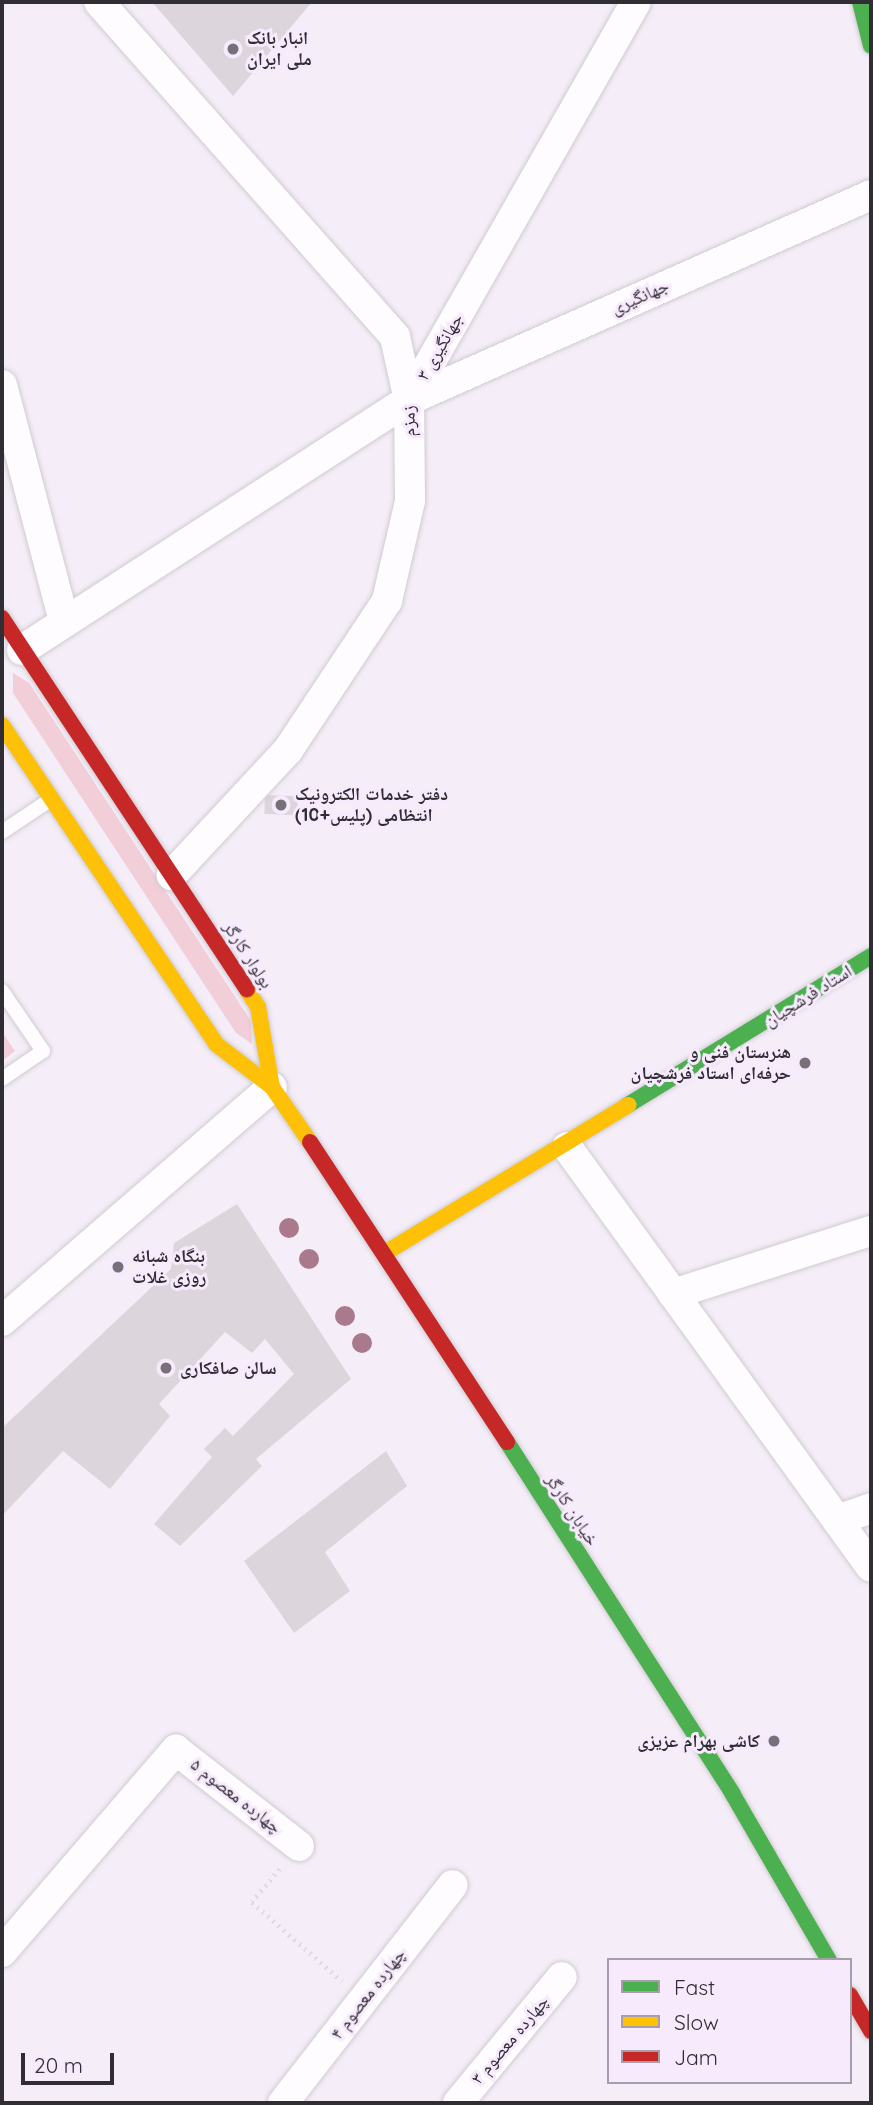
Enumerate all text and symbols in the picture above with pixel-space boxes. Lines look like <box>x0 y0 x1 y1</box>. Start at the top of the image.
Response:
place label: انبار بانک ملی ایران <box>247 28 312 70</box>
marker: انبار بانک ملی ایران <box>225 41 241 57</box>
street label: جهانگیری <box>608 275 672 319</box>
street label: جهانگیری ۳ <box>412 310 468 384</box>
street label: زمزم <box>398 405 420 437</box>
place label: دفتر خدمات الکترونیک انتظامی (پلیس+10) <box>295 784 448 826</box>
marker: دفتر خدمات الکترونیک انتظامی (پلیس+10) <box>273 797 289 813</box>
street label: بولوار کارگر <box>218 917 278 993</box>
street label: استاد فرشچیان <box>760 960 856 1032</box>
place label: هنرستان فنی و حرفه‌ای استاد فرشچیان <box>631 1042 791 1084</box>
marker: هنرستان فنی و حرفه‌ای استاد فرشچیان <box>797 1055 813 1071</box>
place label: بنگاه شبانه روزی غلات <box>132 1246 206 1288</box>
marker: بنگاه شبانه روزی غلات <box>110 1259 126 1275</box>
place label: سالن صافكارى <box>180 1357 277 1379</box>
marker: سالن صافكارى <box>158 1360 174 1376</box>
street label: خیابان کارگر <box>541 1470 603 1550</box>
place label: کاشی بهرام عزیزی <box>637 1730 760 1752</box>
marker: کاشی بهرام عزیزی <box>766 1733 782 1749</box>
street label: چهارده معصوم ۵ <box>186 1754 286 1838</box>
street label: چهارده معصوم ۴ <box>326 1944 410 2044</box>
legend <box>607 1958 852 2084</box>
text: Fast <box>674 1974 715 2000</box>
street label: چهارده معصوم ۳ <box>467 1991 553 2089</box>
text: Slow <box>674 2009 719 2035</box>
scale bar <box>24 2038 117 2082</box>
text: Jam <box>674 2044 718 2070</box>
text: 20 m <box>34 2052 83 2078</box>

